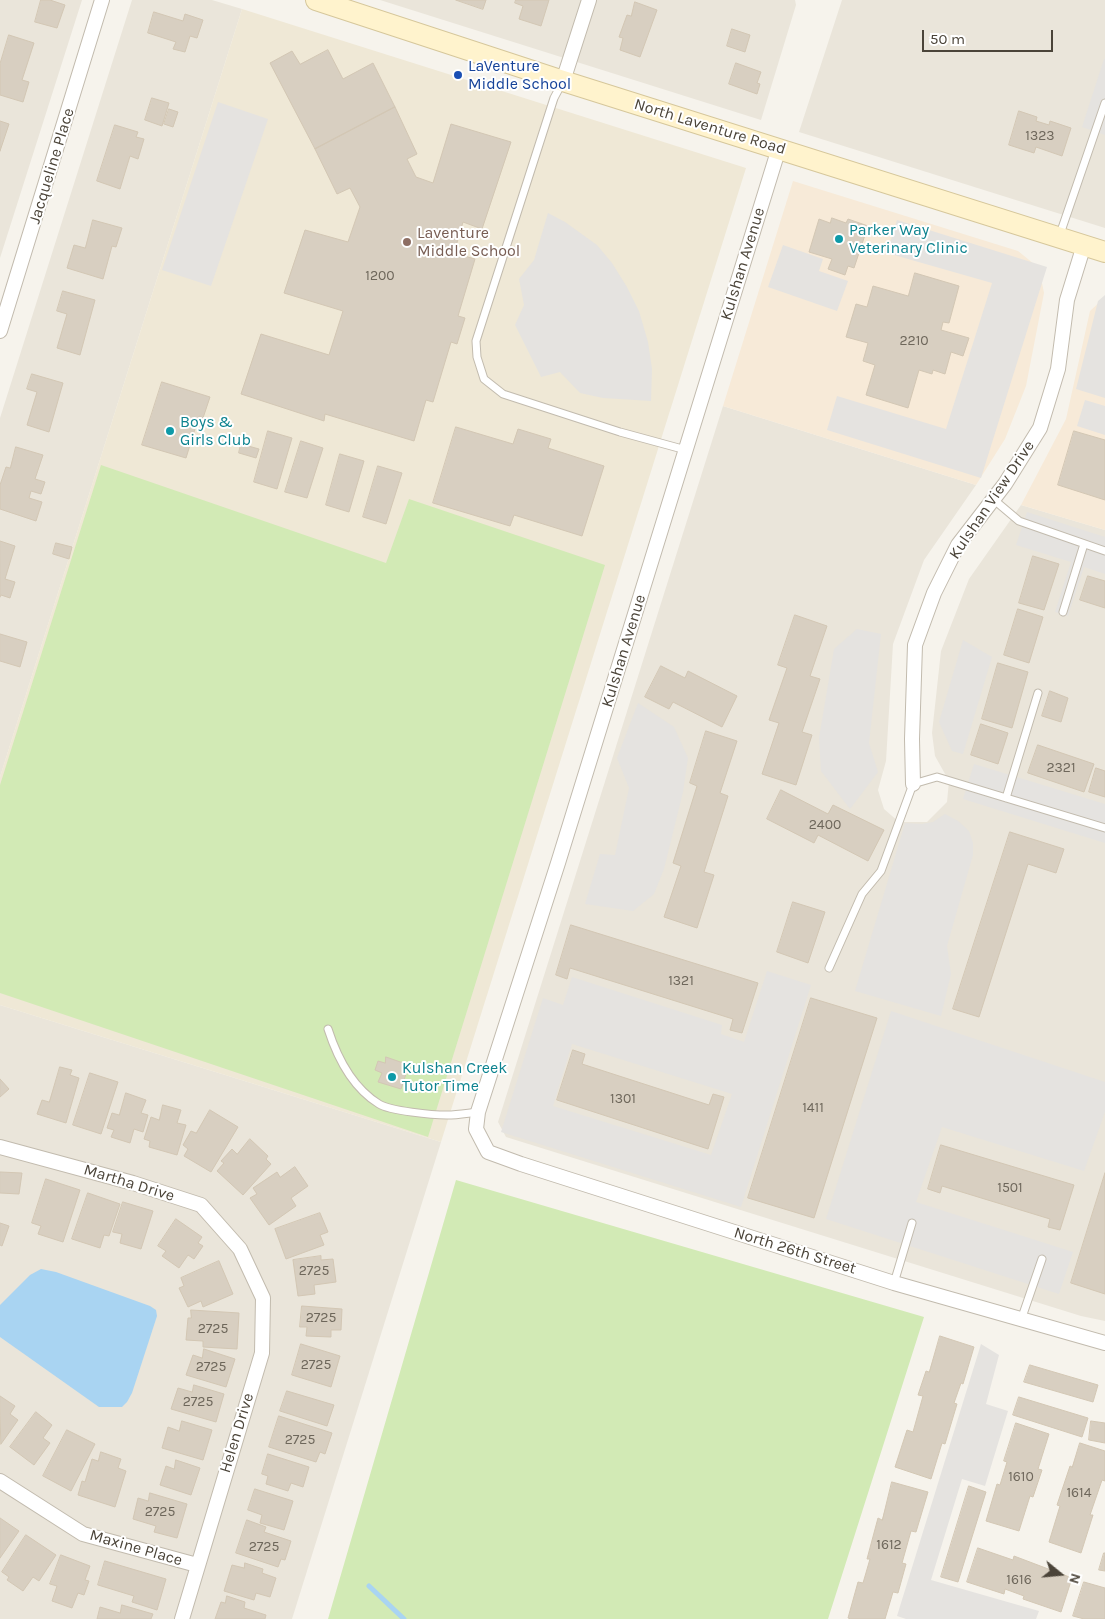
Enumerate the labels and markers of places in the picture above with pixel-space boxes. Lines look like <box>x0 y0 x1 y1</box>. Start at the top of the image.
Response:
place label: LaVenture Middle School <box>468 56 571 94</box>
marker: LaVenture Middle School <box>452 69 464 81</box>
place label: Parker Way Veterinary Clinic <box>849 220 968 258</box>
place label: Laventure Middle School <box>417 223 520 261</box>
marker: Parker Way Veterinary Clinic <box>833 233 845 245</box>
marker: Laventure Middle School <box>401 236 413 248</box>
place label: Boys & Girls Club <box>180 412 251 450</box>
marker: Boys & Girls Club <box>164 425 176 437</box>
place label: Kulshan Creek Tutor Time <box>402 1058 507 1096</box>
marker: Kulshan Creek Tutor Time <box>386 1071 398 1083</box>

